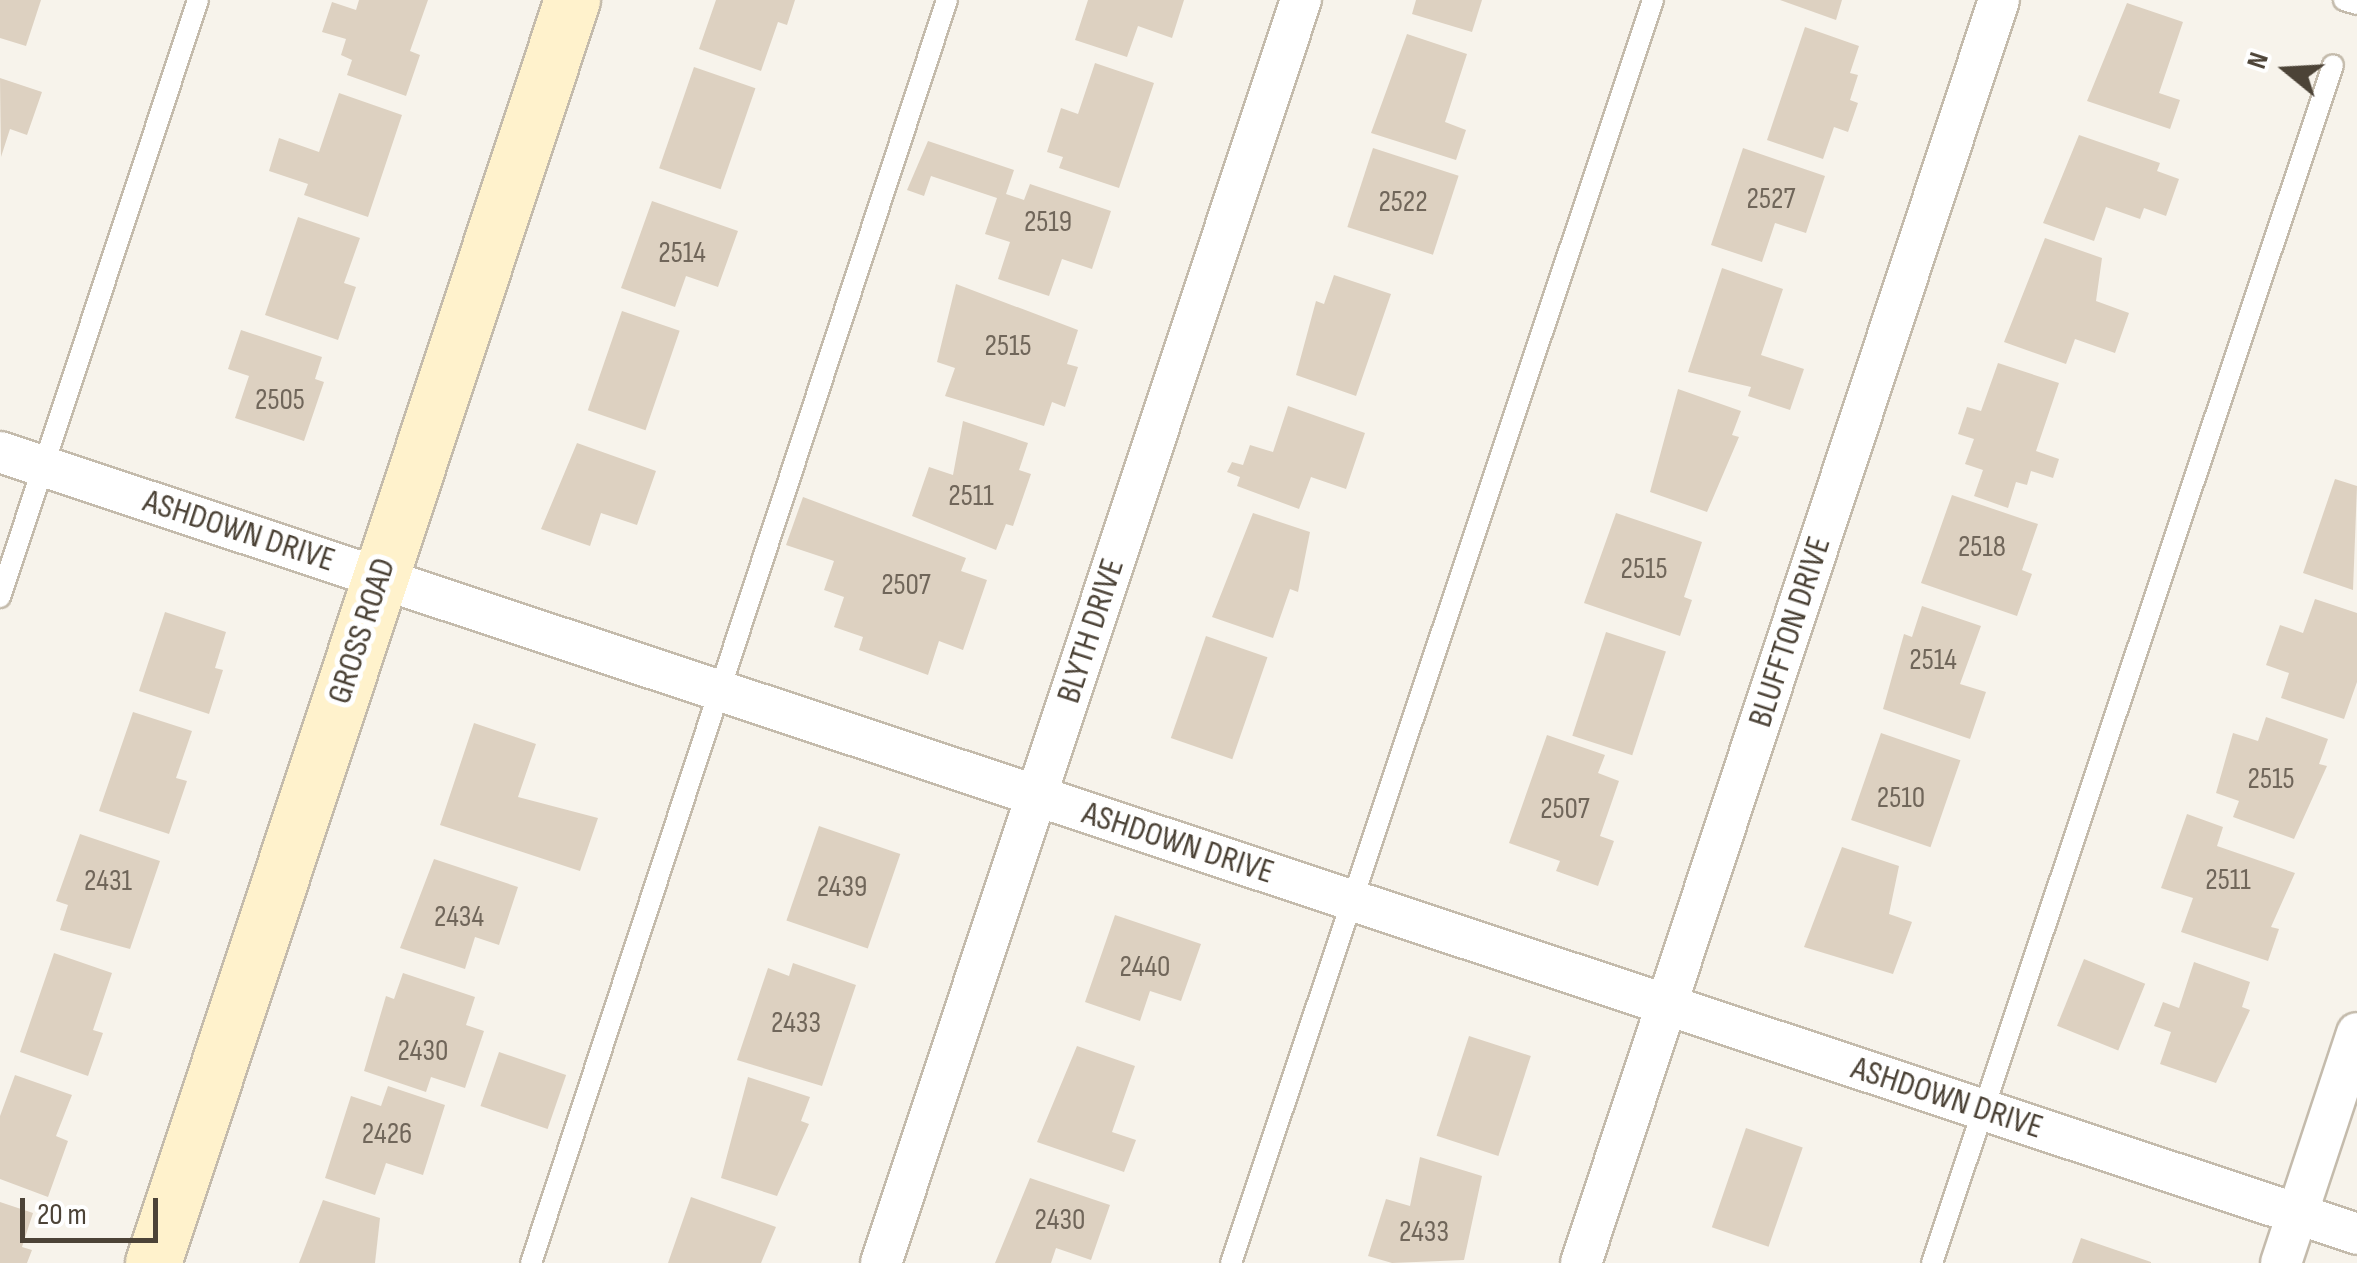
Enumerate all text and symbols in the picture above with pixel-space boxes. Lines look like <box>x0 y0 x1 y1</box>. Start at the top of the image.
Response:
north arrow <box>2237 20 2337 120</box>
text: N <box>2240 48 2276 73</box>
house number: 2527 <box>1747 181 1795 217</box>
house number: 2522 <box>1378 184 1428 220</box>
house number: 2519 <box>1024 204 1072 240</box>
house number: 2514 <box>658 235 706 271</box>
house number: 2515 <box>985 328 1031 364</box>
house number: 2505 <box>255 382 305 418</box>
house number: 2511 <box>948 478 994 514</box>
street label: ASHDOWN DRIVE <box>138 480 340 582</box>
house number: 2518 <box>1958 529 2006 565</box>
street label: BLUFFTON DRIVE <box>1739 531 1841 733</box>
house number: 2515 <box>1621 551 1667 587</box>
street label: GROSS ROAD <box>319 553 405 709</box>
street label: BLYTH DRIVE <box>1048 554 1134 708</box>
house number: 2507 <box>881 567 931 603</box>
house number: 2514 <box>1909 642 1957 678</box>
house number: 2515 <box>2248 761 2294 797</box>
house number: 2510 <box>1877 780 1925 816</box>
house number: 2507 <box>1540 791 1590 827</box>
street label: ASHDOWN DRIVE <box>1077 792 1279 894</box>
house number: 2511 <box>2205 862 2251 898</box>
house number: 2431 <box>84 863 132 899</box>
house number: 2439 <box>817 869 867 905</box>
house number: 2434 <box>434 899 484 935</box>
house number: 2440 <box>1120 949 1170 985</box>
house number: 2433 <box>771 1005 821 1041</box>
house number: 2430 <box>398 1033 448 1069</box>
street label: ASHDOWN DRIVE <box>1846 1047 2048 1149</box>
house number: 2426 <box>362 1116 412 1152</box>
scale bar <box>25 1178 162 1240</box>
text: 20 m <box>37 1197 87 1233</box>
house number: 2430 <box>1035 1202 1085 1238</box>
house number: 2433 <box>1399 1214 1449 1250</box>

